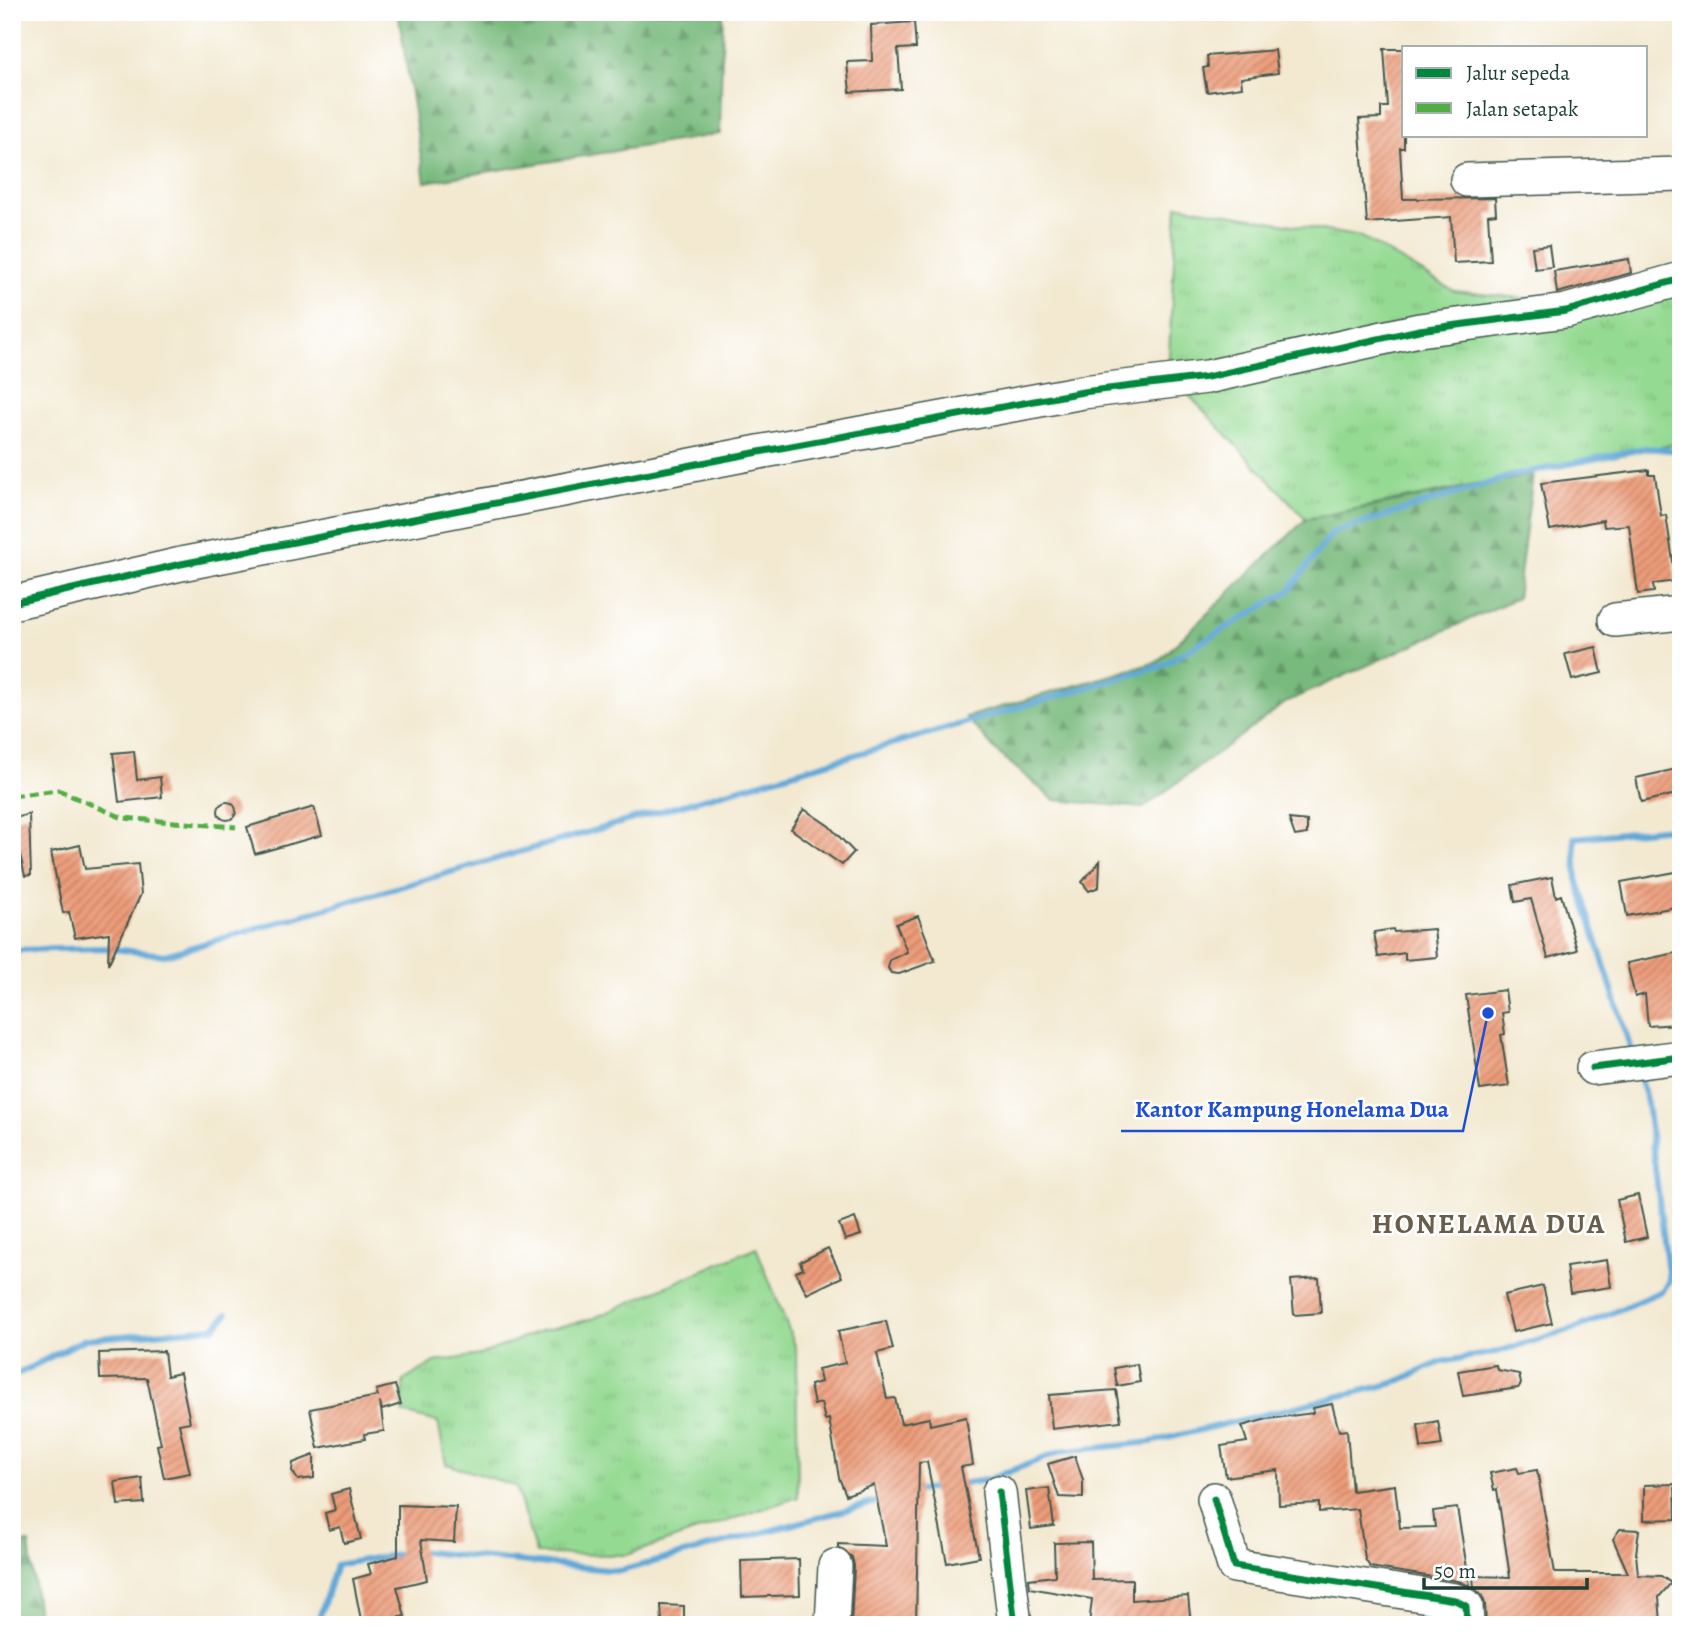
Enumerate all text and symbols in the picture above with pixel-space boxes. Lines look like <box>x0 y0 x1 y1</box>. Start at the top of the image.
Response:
legend <box>1402 46 1648 136</box>
text: Jalur sepeda <box>1466 59 1570 87</box>
text: Jalan setapak <box>1466 95 1579 123</box>
callout: Kantor Kampung Honelama Dua <box>1121 1087 1463 1131</box>
text: Kantor Kampung Honelama Dua <box>1135 1094 1449 1125</box>
district label: HONELAMA DUA <box>1372 1205 1606 1243</box>
scale bar <box>1424 1546 1586 1590</box>
text: 50 m <box>1434 1557 1476 1585</box>

